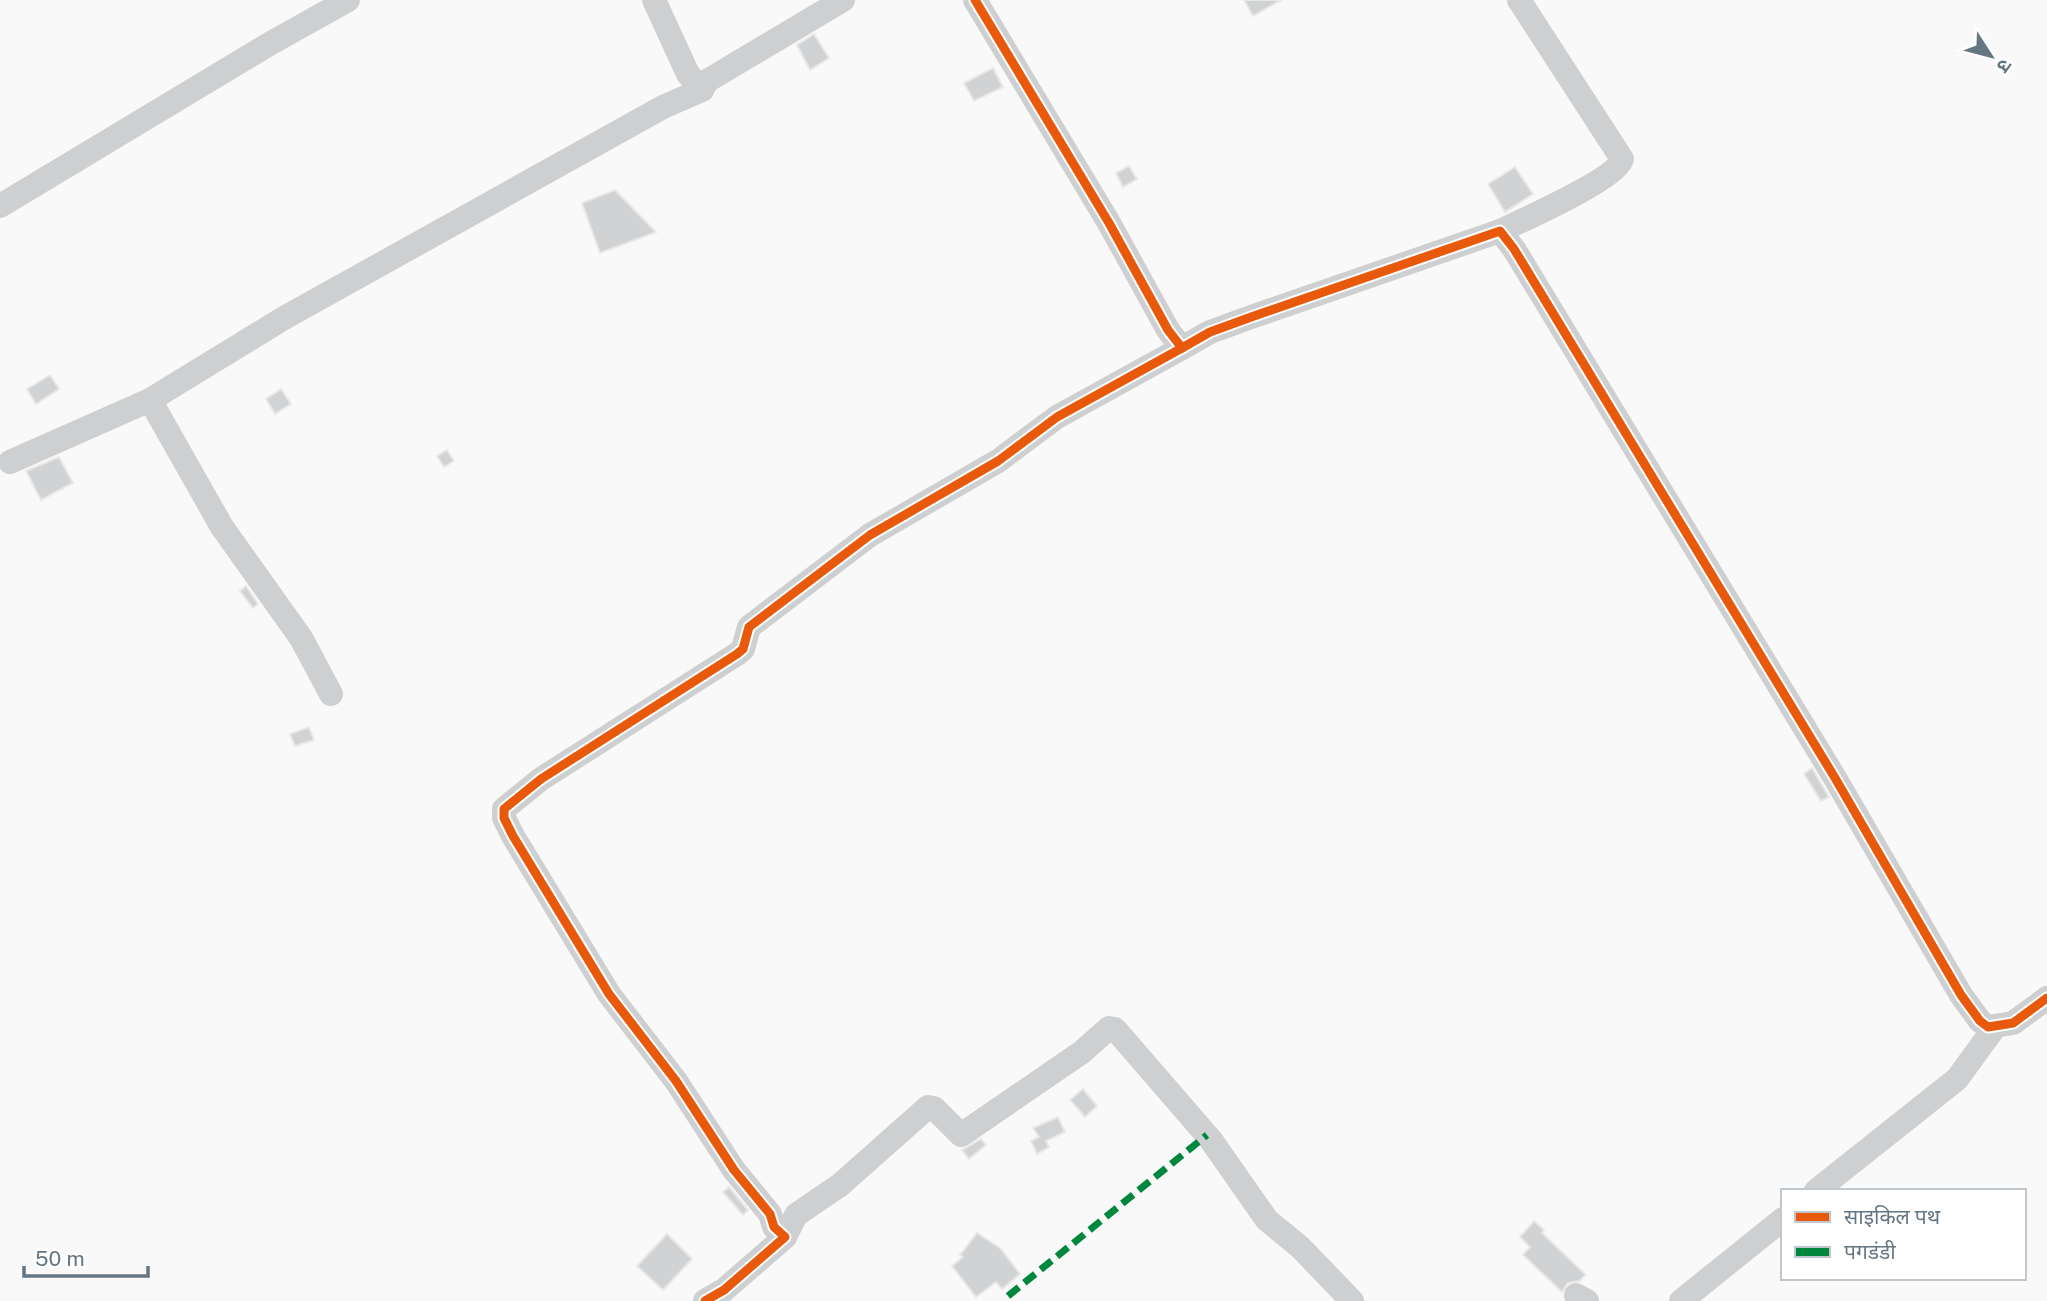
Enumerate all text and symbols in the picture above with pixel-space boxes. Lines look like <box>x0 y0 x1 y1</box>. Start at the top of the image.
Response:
north arrow <box>1956 21 2026 91</box>
text: उ <box>1992 55 2017 78</box>
legend <box>1781 1189 2026 1280</box>
text: साइकिल पथ <box>1844 1204 1941 1229</box>
scale bar <box>24 1234 149 1278</box>
text: पगडंडी <box>1844 1239 1896 1264</box>
text: 50 m <box>35 1246 85 1271</box>

